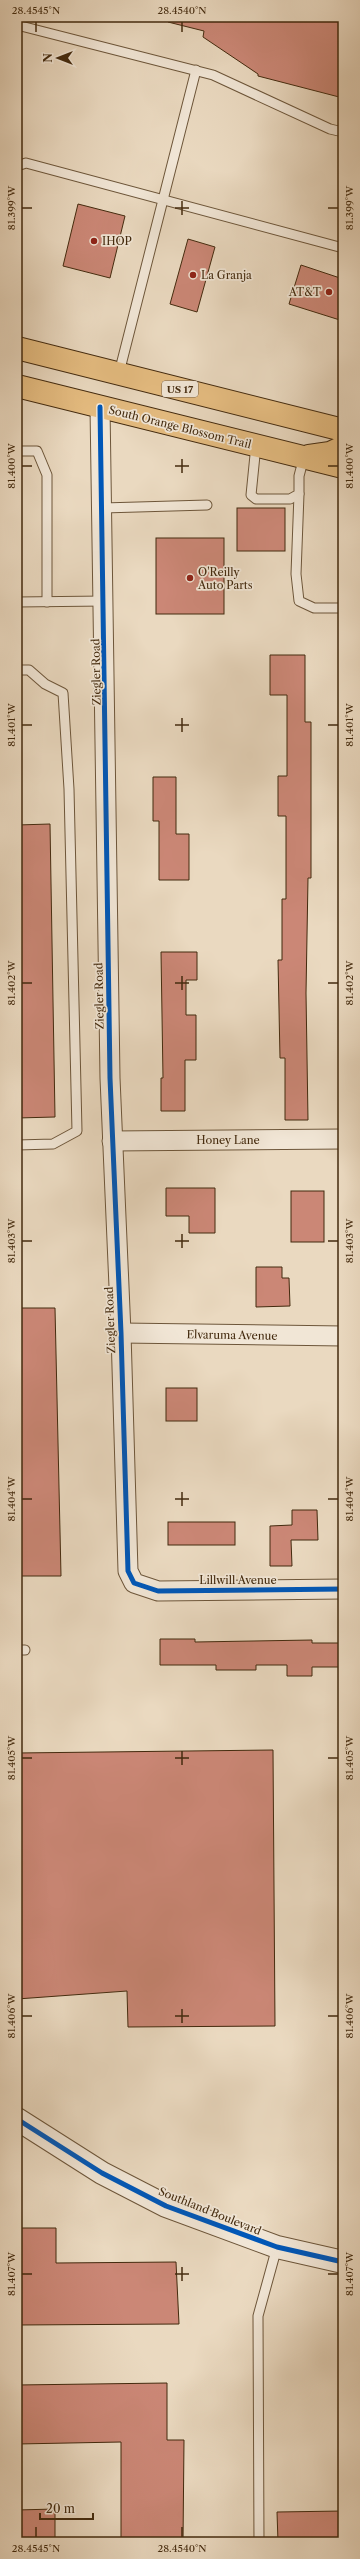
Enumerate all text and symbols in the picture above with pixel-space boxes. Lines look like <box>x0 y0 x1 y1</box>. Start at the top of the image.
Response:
text: 28.4545°N <box>12 4 60 17</box>
text: 28.4540°N <box>157 4 207 17</box>
north arrow <box>38 38 78 78</box>
text: N <box>41 53 55 63</box>
text: 81.399°W <box>5 185 18 230</box>
text: 81.399°W <box>343 185 356 230</box>
place label: IHOP <box>102 234 132 248</box>
marker: IHOP <box>89 236 99 246</box>
place label: La Granja <box>201 268 252 282</box>
marker: La Granja <box>188 270 198 280</box>
place label: AT&T <box>288 285 322 299</box>
marker: AT&T <box>324 287 334 297</box>
road number: US 17 <box>162 381 198 397</box>
street label: South Orange Blossom Trail <box>107 402 253 452</box>
text: 81.400°W <box>5 442 18 489</box>
text: 81.400°W <box>343 442 356 489</box>
place label: O'Reilly Auto Parts <box>197 565 253 592</box>
marker: O'Reilly Auto Parts <box>185 573 195 583</box>
street label: Ziegler Road <box>88 638 104 705</box>
text: 81.401°W <box>5 702 18 747</box>
text: 81.401°W <box>343 702 356 747</box>
text: 81.402°W <box>5 959 18 1005</box>
text: 81.402°W <box>343 959 356 1005</box>
street label: Ziegler Road <box>91 962 107 1029</box>
street label: Honey Lane <box>196 1133 260 1147</box>
text: 81.403°W <box>5 1218 18 1263</box>
text: 81.403°W <box>343 1218 356 1263</box>
street label: Ziegler Road <box>102 1286 118 1354</box>
street label: Elvaruma Avenue <box>186 1327 278 1343</box>
text: 81.404°W <box>5 1476 18 1521</box>
text: 81.404°W <box>343 1476 356 1521</box>
street label: Lillwill Avenue <box>199 1573 277 1587</box>
text: 81.405°W <box>5 1735 18 1780</box>
text: 81.405°W <box>343 1735 356 1780</box>
text: 81.406°W <box>5 1993 18 2038</box>
text: 81.406°W <box>343 1993 356 2038</box>
street label: Southland Boulevard <box>157 2184 264 2238</box>
text: 81.407°W <box>5 2251 18 2296</box>
text: 81.407°W <box>343 2251 356 2296</box>
scale bar <box>40 2495 93 2521</box>
text: 20 m <box>46 2501 75 2516</box>
text: 28.4545°N <box>12 2542 60 2555</box>
text: 28.4540°N <box>157 2542 207 2555</box>

